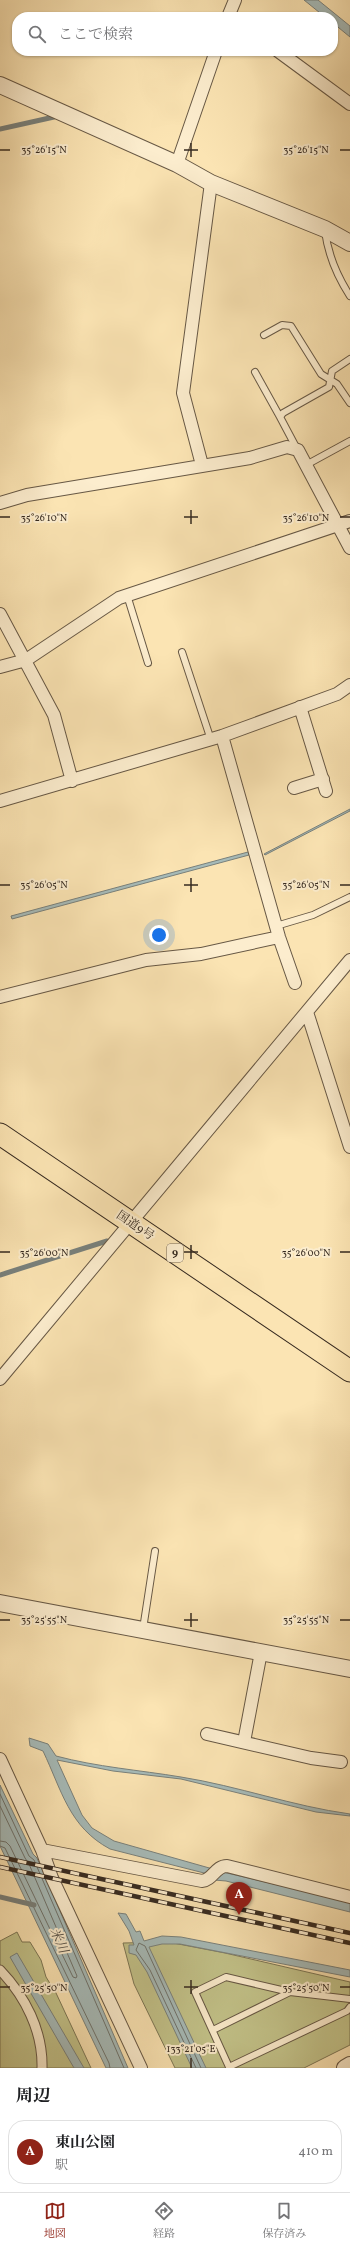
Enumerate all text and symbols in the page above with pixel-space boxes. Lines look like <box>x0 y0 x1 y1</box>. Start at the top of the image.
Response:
search box <box>12 12 338 56</box>
icon: search <box>26 23 48 45</box>
text: ここで検索 <box>58 25 133 46</box>
text: 35°26'15"N <box>21 143 67 157</box>
text: 35°26'15"N <box>283 143 329 157</box>
text: 35°26'10"N <box>21 511 68 525</box>
text: 35°26'10"N <box>283 511 330 525</box>
text: 35°26'05"N <box>20 878 68 892</box>
text: 35°26'05"N <box>282 878 330 892</box>
your location <box>149 925 169 945</box>
street label: 国道9号 <box>113 1208 157 1244</box>
road number: 9 <box>167 1244 183 1262</box>
text: 35°26'00"N <box>20 1246 69 1260</box>
text: 35°26'00"N <box>282 1246 331 1260</box>
text: 35°25'55"N <box>21 1613 68 1627</box>
text: 35°25'55"N <box>283 1613 330 1627</box>
pin: A <box>226 1882 252 1915</box>
water label: 米川 <box>44 1925 72 1958</box>
text: 35°25'50"N <box>20 1981 68 1995</box>
text: 35°25'50"N <box>282 1981 330 1995</box>
text: 133°21'05"E <box>167 2042 215 2056</box>
text: 周辺 <box>16 2085 50 2108</box>
text: 東山公園 <box>55 2133 115 2154</box>
text: A <box>25 2143 35 2161</box>
text: 410 m <box>298 2143 333 2161</box>
text: 駅 <box>55 2157 68 2175</box>
tab: 地図 <box>44 2200 66 2242</box>
tab: 経路 <box>153 2200 175 2242</box>
tab: 保存済み <box>262 2200 306 2242</box>

